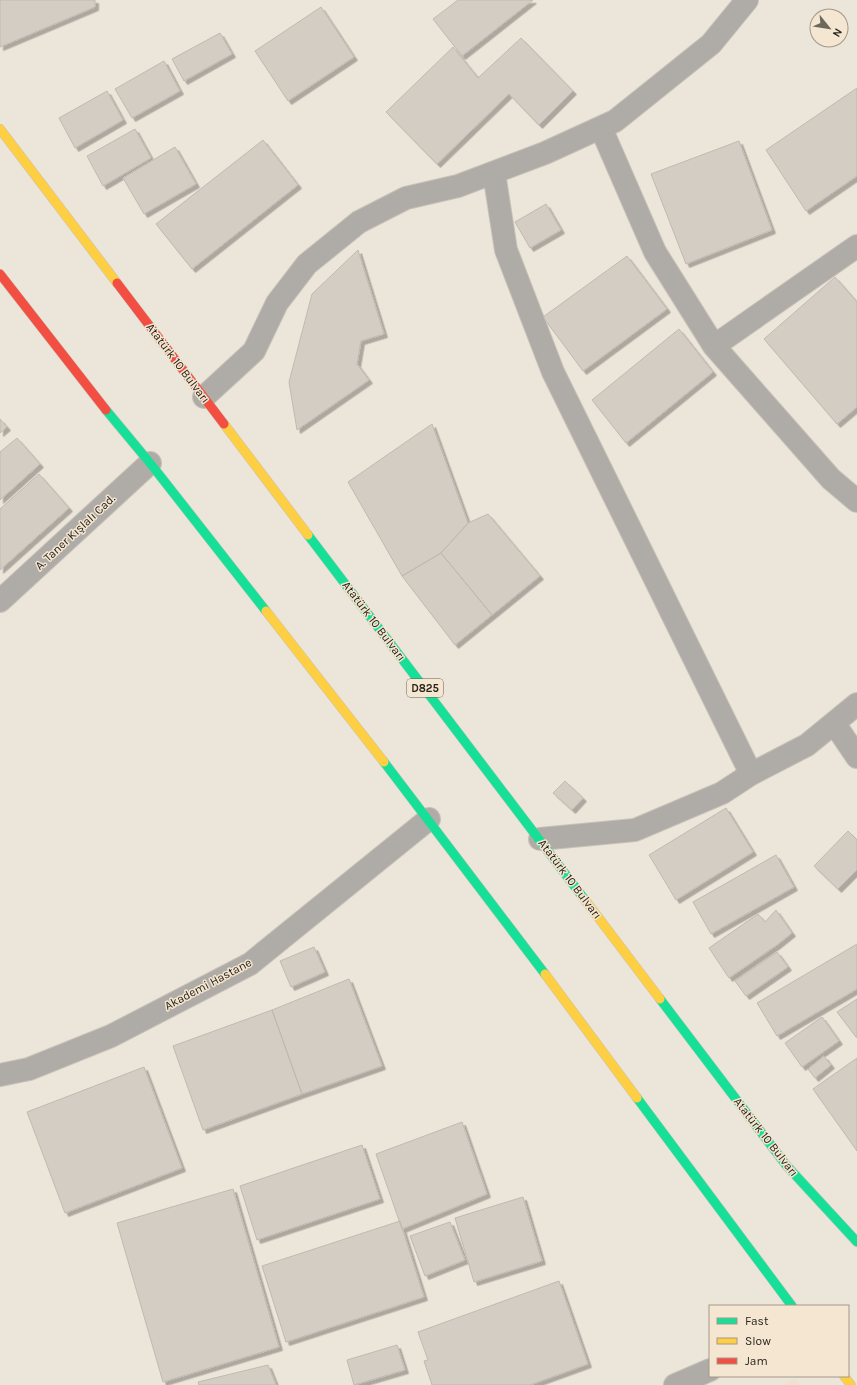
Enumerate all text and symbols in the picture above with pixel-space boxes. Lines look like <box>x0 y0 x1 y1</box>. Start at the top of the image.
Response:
north arrow <box>809 8 849 48</box>
text: N <box>830 26 845 39</box>
street label: Atatürk 10 Bulvarı <box>143 320 213 406</box>
street label: A. Taner Kışlalı Cad. <box>32 491 118 573</box>
street label: Atatürk 10 Bulvarı <box>339 578 409 664</box>
road number: D825 <box>407 679 443 697</box>
street label: Atatürk 10 Bulvarı <box>535 836 605 922</box>
street label: Akademi Hastane <box>162 955 254 1013</box>
street label: Atatürk 10 Bulvarı <box>731 1095 801 1179</box>
legend <box>709 1305 849 1377</box>
text: Fast <box>745 1314 769 1328</box>
text: Slow <box>745 1334 771 1348</box>
text: Jam <box>745 1354 768 1368</box>

